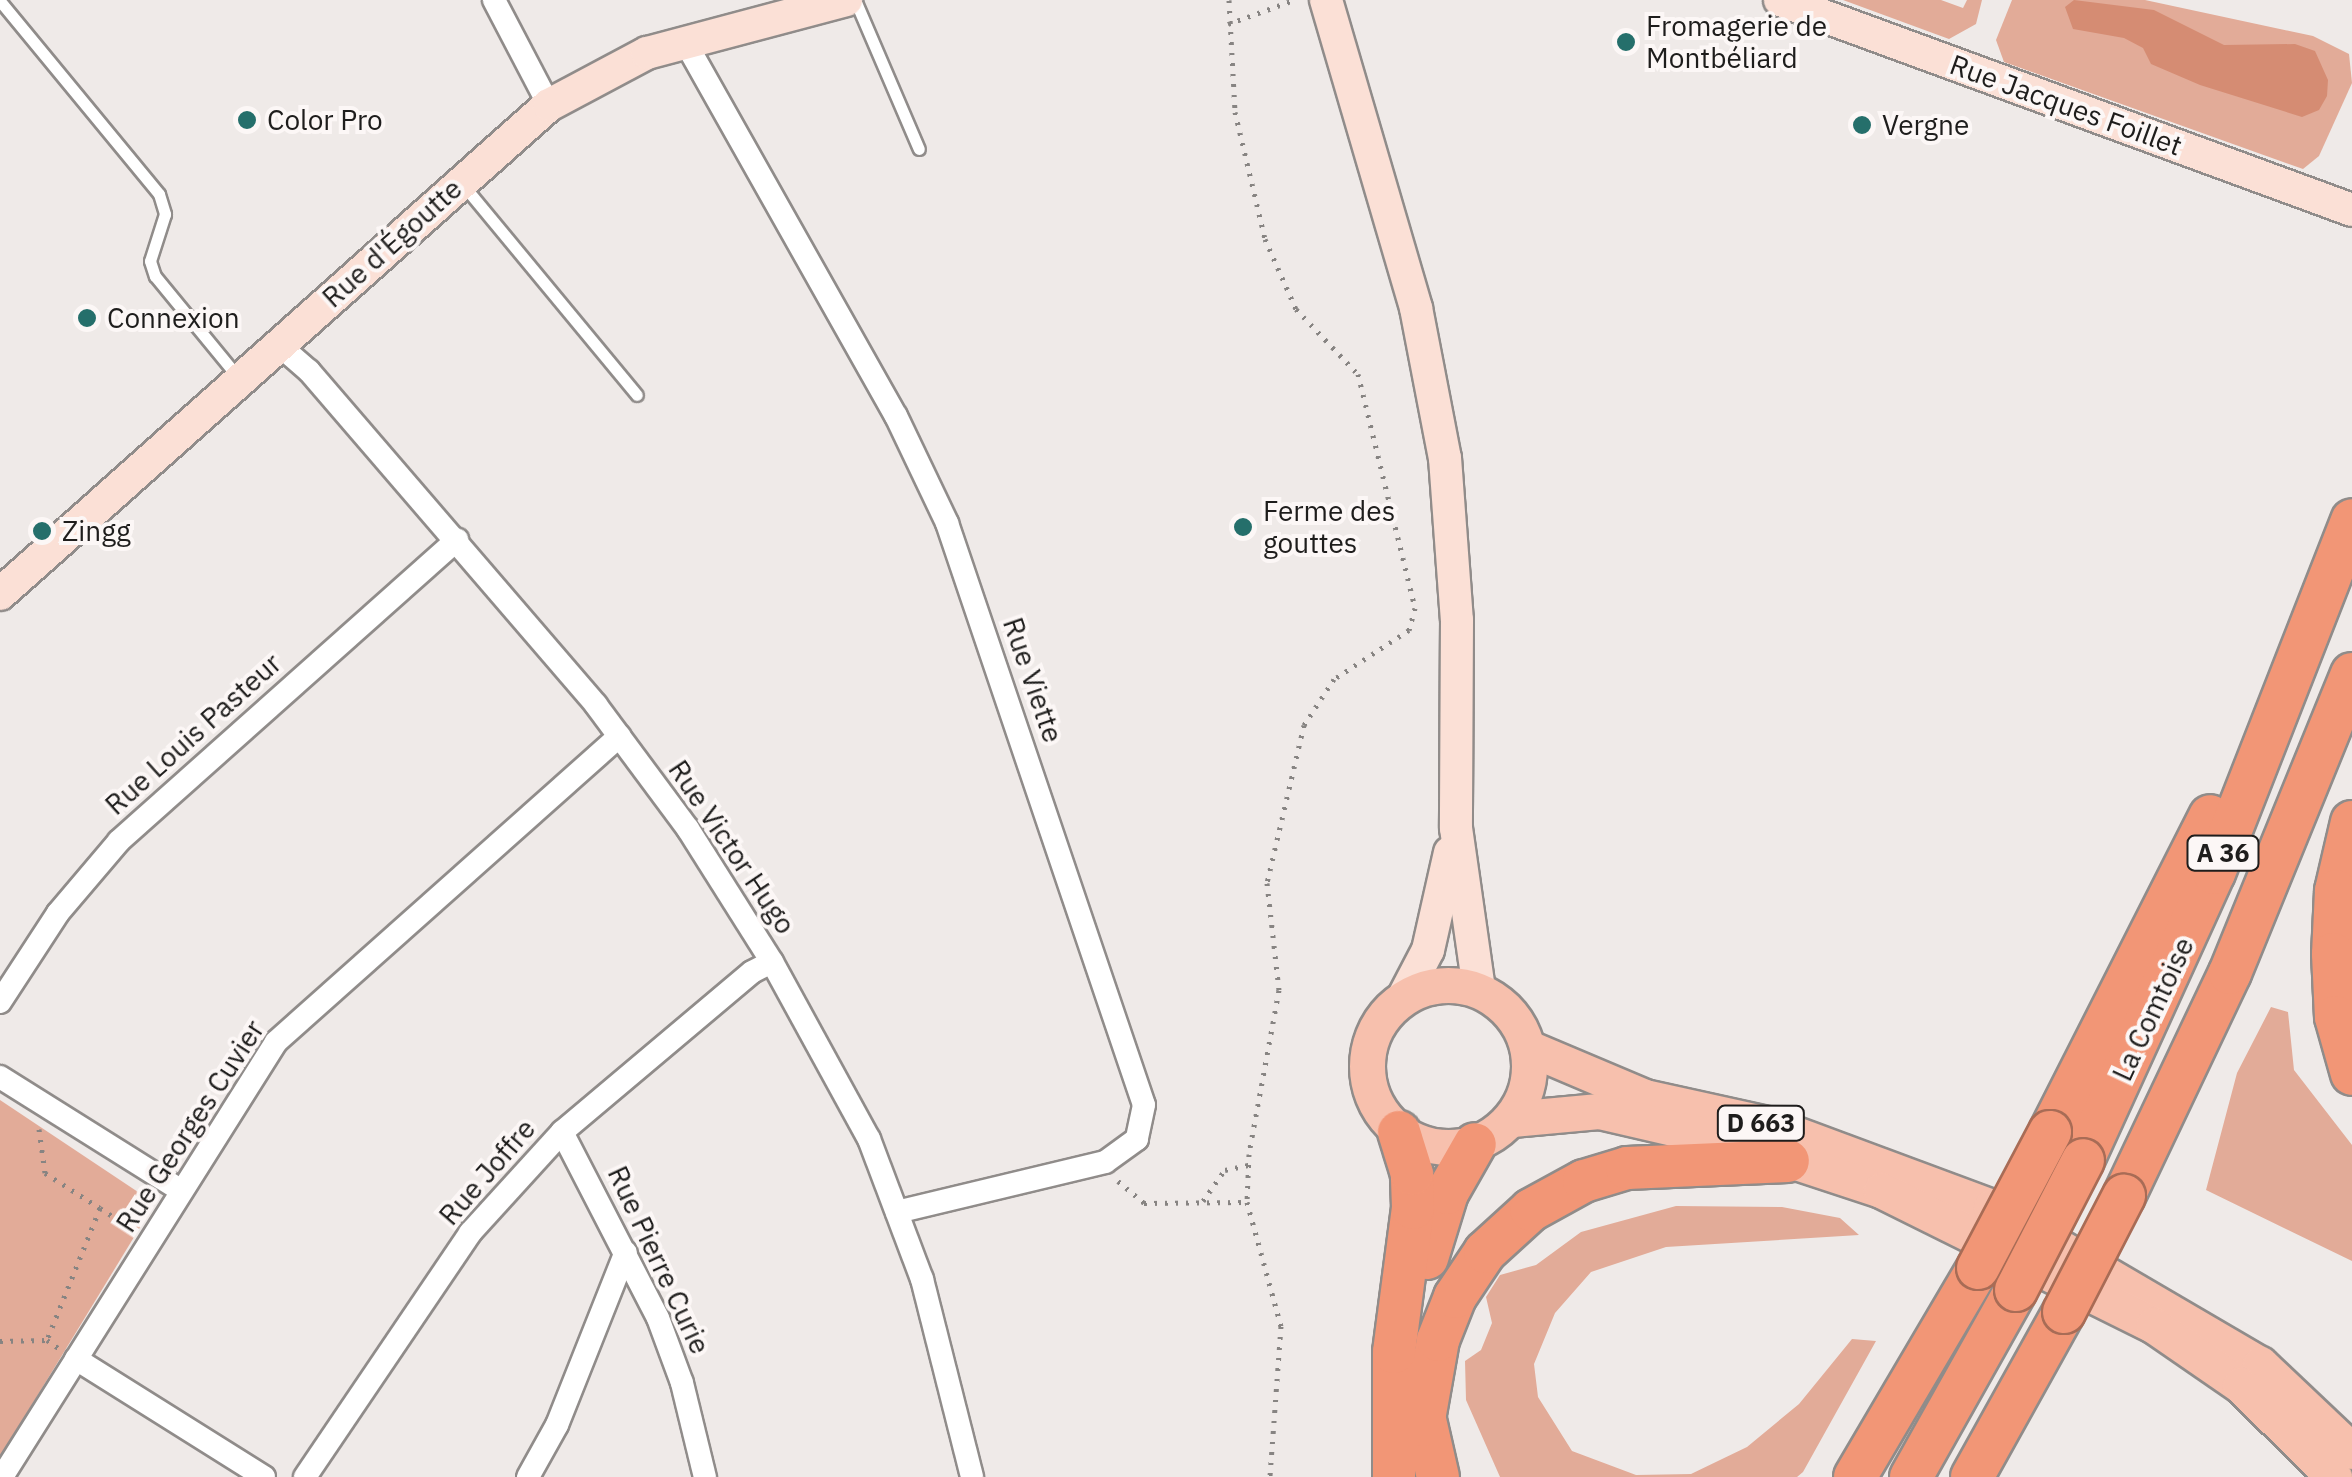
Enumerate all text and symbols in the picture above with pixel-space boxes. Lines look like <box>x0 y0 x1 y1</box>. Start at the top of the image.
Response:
place label: Fromagerie de Montbéliard <box>1646 9 1827 75</box>
marker: Fromagerie de Montbéliard <box>1615 31 1637 53</box>
street label: Rue Jacques Foillet <box>1945 47 2187 163</box>
place label: Color Pro <box>267 103 383 137</box>
place label: Vergne <box>1882 108 1969 142</box>
marker: Color Pro <box>236 109 258 131</box>
marker: Vergne <box>1851 114 1873 136</box>
street label: Rue d'Égoutte <box>315 172 469 314</box>
place label: Connexion <box>107 301 240 335</box>
marker: Connexion <box>76 307 98 329</box>
place label: Ferme des gouttes <box>1263 494 1395 560</box>
place label: Zingg <box>62 514 131 548</box>
marker: Ferme des gouttes <box>1232 516 1254 538</box>
marker: Zingg <box>31 520 53 542</box>
street label: Rue Viette <box>996 613 1070 747</box>
street label: Rue Louis Pasteur <box>98 646 288 822</box>
street label: Rue Victor Hugo <box>662 754 802 940</box>
road number: A 36 <box>2186 833 2260 873</box>
street label: La Comtoise <box>2105 932 2201 1086</box>
street label: Rue Georges Cuvier <box>109 1014 271 1238</box>
road number: D 663 <box>1716 1103 1806 1143</box>
street label: Rue Joffre <box>432 1112 542 1232</box>
street label: Rue Pierre Curie <box>601 1161 717 1359</box>

